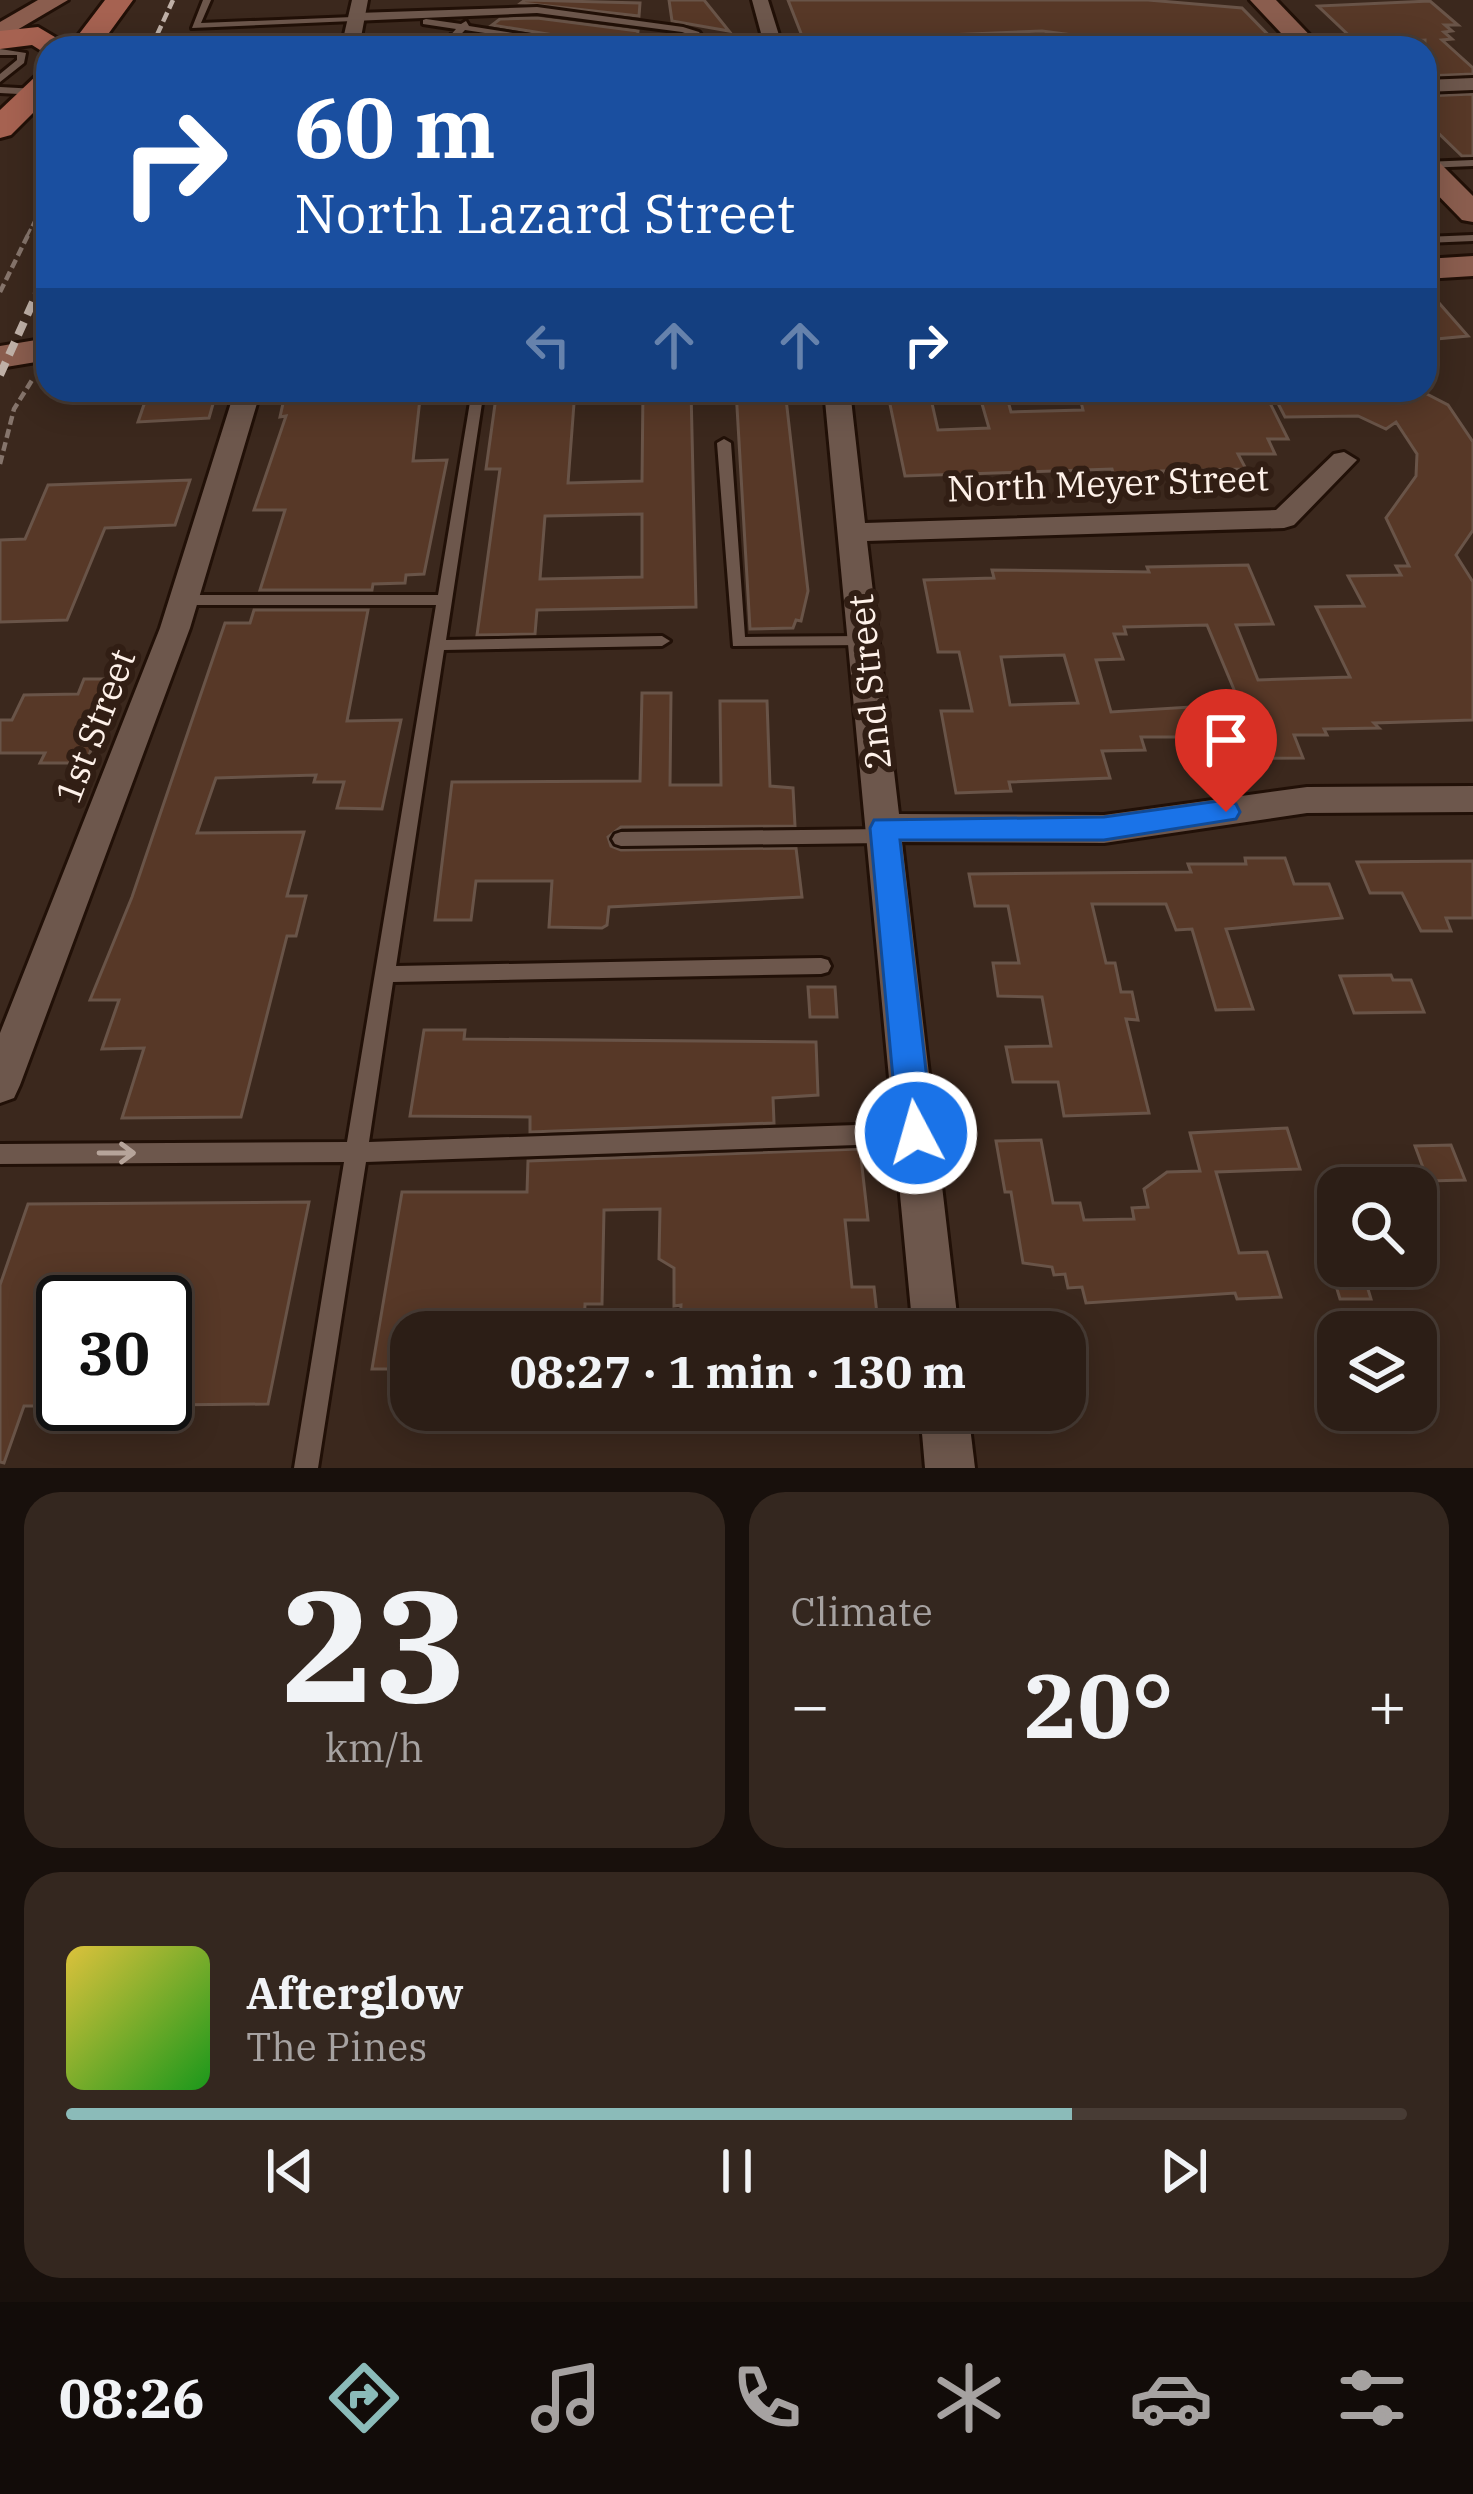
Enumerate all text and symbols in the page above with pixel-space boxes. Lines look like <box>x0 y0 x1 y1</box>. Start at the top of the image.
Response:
text: 60 m <box>294 72 496 181</box>
icon: right <box>96 84 252 240</box>
text: North Lazard Street <box>294 178 795 248</box>
icon: left <box>515 312 581 378</box>
icon: ahead <box>641 312 707 378</box>
icon: ahead <box>767 312 833 378</box>
icon: right <box>893 312 959 378</box>
street label: North Meyer Street <box>946 453 1270 512</box>
street label: 2nd Street <box>836 592 901 772</box>
street label: 1st Street <box>44 642 145 809</box>
pin <box>1175 689 1277 812</box>
icon: arrive <box>1193 707 1259 773</box>
position arrow <box>853 1070 979 1196</box>
one-way arrow <box>97 1142 136 1164</box>
map controls <box>1317 1167 1437 1431</box>
button: search <box>1317 1167 1437 1287</box>
speed limit sign: 30 <box>36 1275 192 1431</box>
button: layers <box>1317 1311 1437 1431</box>
text: 08:27 · 1 min · 130 m <box>510 1342 966 1400</box>
text: 23 <box>281 1542 468 1745</box>
text: Climate <box>791 1586 933 1637</box>
text: 20° <box>1024 1646 1174 1763</box>
text: − <box>791 1661 830 1747</box>
text: + <box>1367 1661 1407 1747</box>
text: km/h <box>325 1722 424 1773</box>
text: Afterglow <box>246 1963 464 2021</box>
text: The Pines <box>246 2021 427 2072</box>
icon: previous <box>257 2138 323 2204</box>
icon: pause <box>704 2138 770 2204</box>
icon: next <box>1151 2138 1217 2204</box>
icon: directions <box>322 2356 406 2440</box>
icon: music <box>524 2356 608 2440</box>
icon: phone <box>725 2356 809 2440</box>
icon: climate <box>927 2356 1011 2440</box>
icon: car <box>1129 2356 1213 2440</box>
icon: filters <box>1330 2356 1414 2440</box>
text: 08:26 <box>59 2363 205 2433</box>

